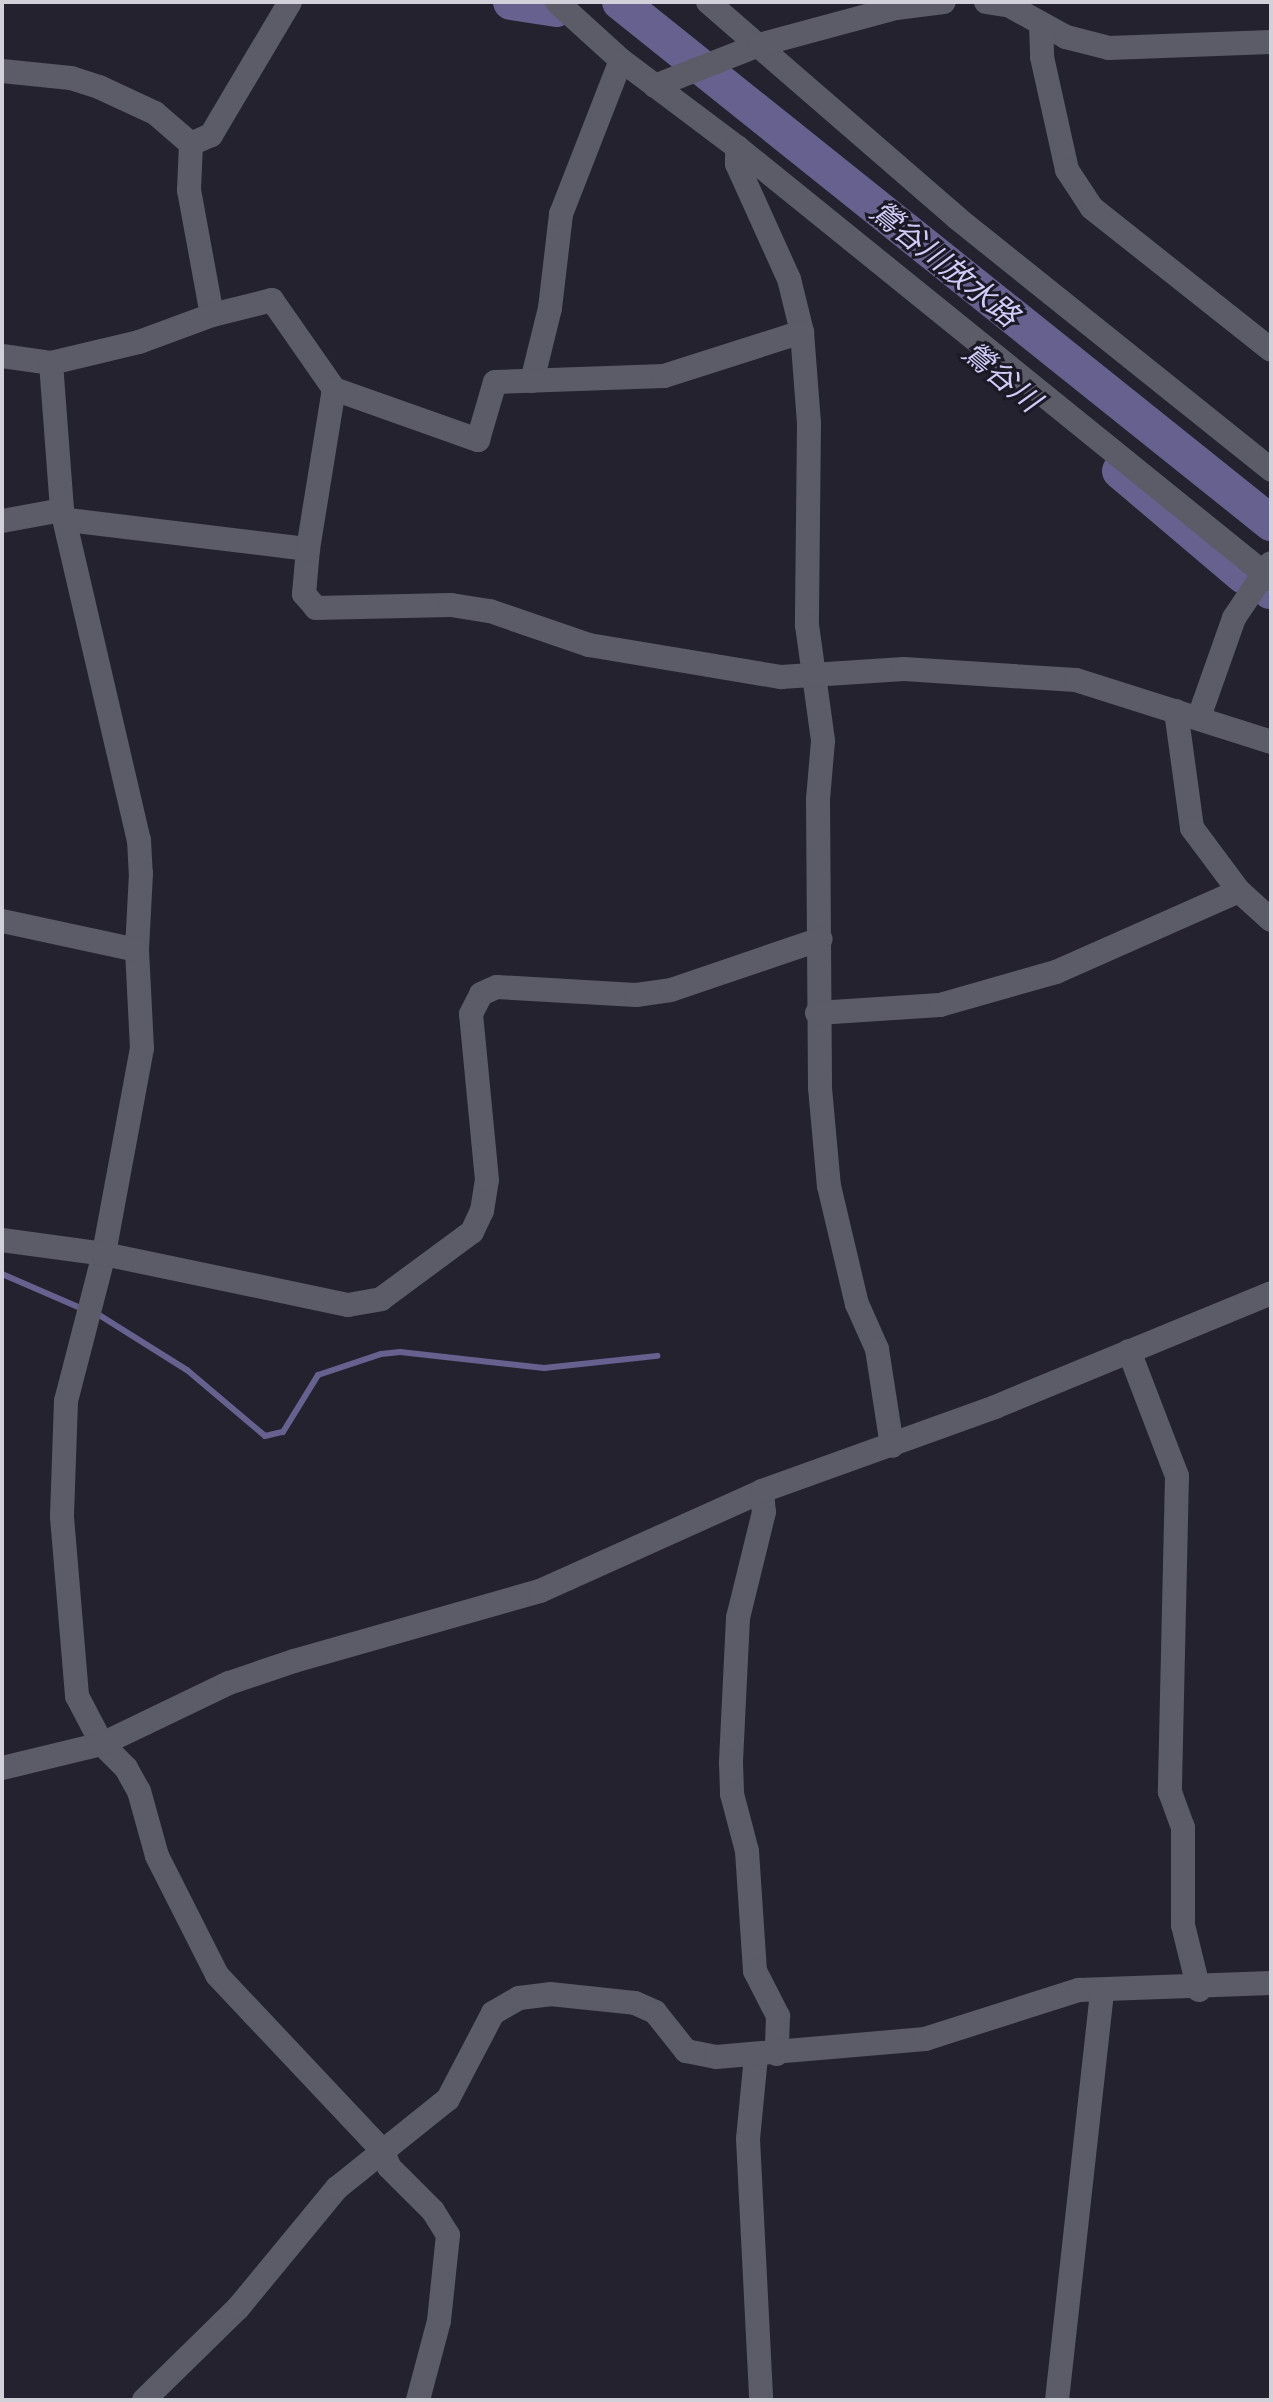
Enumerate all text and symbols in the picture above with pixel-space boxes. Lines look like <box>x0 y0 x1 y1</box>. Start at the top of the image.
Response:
water label: 鶯谷川放水路 <box>864 192 1026 334</box>
water label: 鶯谷川 <box>956 333 1048 419</box>

